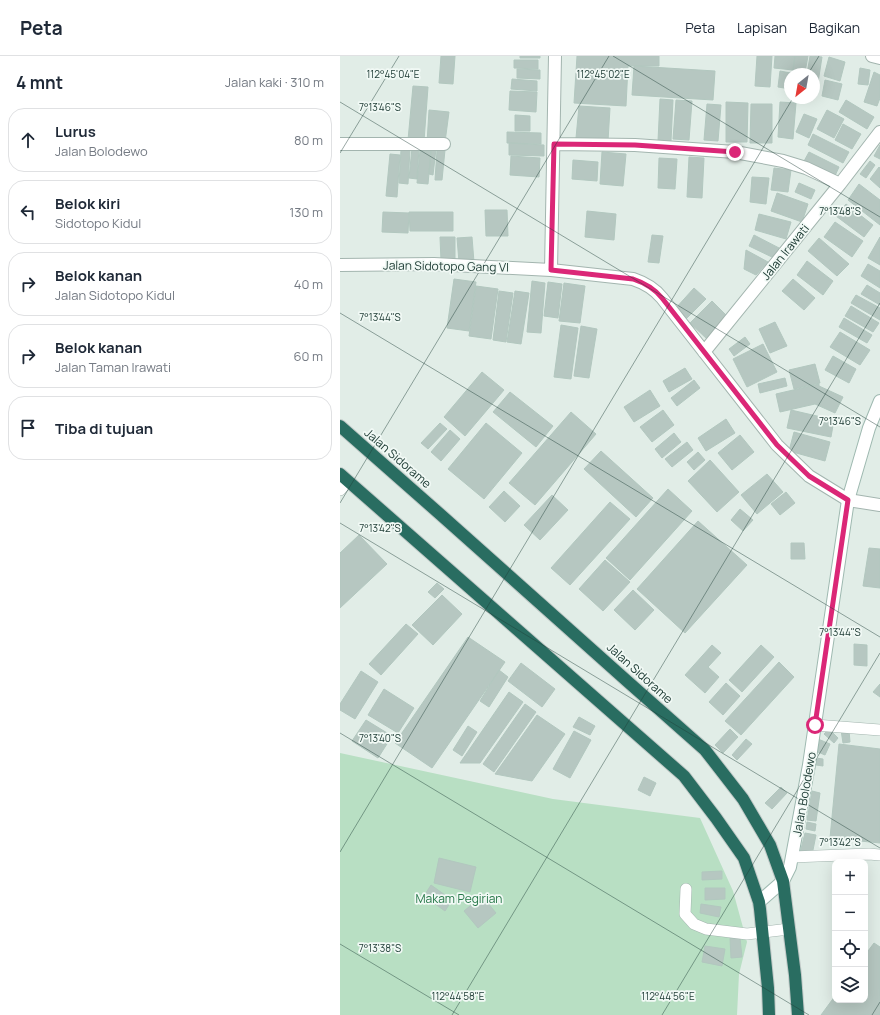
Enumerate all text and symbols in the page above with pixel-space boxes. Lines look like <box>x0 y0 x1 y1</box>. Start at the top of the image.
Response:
text: Peta <box>20 15 63 41</box>
text: Peta <box>685 18 715 37</box>
text: Lapisan <box>737 18 787 37</box>
text: Bagikan <box>809 18 860 37</box>
text: 112°45'04"E <box>366 67 420 81</box>
text: 112°45'02"E <box>576 67 630 81</box>
north arrow <box>784 68 820 104</box>
text: 4 mnt <box>16 71 63 94</box>
text: Jalan kaki · 310 m <box>225 73 324 91</box>
text: 7°13'46"S <box>359 100 401 114</box>
text: Lurus <box>55 121 96 142</box>
icon: ahead <box>17 129 39 151</box>
text: 80 m <box>294 131 323 149</box>
text: Jalan Bolodewo <box>55 142 148 160</box>
route end <box>726 143 744 161</box>
text: Belok kiri <box>55 193 121 214</box>
icon: left <box>17 201 39 223</box>
text: 130 m <box>289 203 323 221</box>
text: 7°13'48"S <box>819 204 861 218</box>
text: Sidotopo Kidul <box>55 214 141 232</box>
street label: Jalan Irawati <box>757 220 813 284</box>
street label: Jalan Sidotopo Gang VI <box>383 256 509 276</box>
text: Belok kanan <box>55 265 142 286</box>
icon: right <box>17 273 39 295</box>
text: 40 m <box>294 275 323 293</box>
text: Jalan Sidotopo Kidul <box>55 286 175 304</box>
text: 7°13'44"S <box>359 310 401 324</box>
text: Belok kanan <box>55 337 142 358</box>
icon: right <box>17 345 39 367</box>
text: 60 m <box>293 347 323 365</box>
text: Jalan Taman Irawati <box>55 358 171 376</box>
text: 7°13'46"S <box>819 414 861 428</box>
icon: arrive <box>17 417 39 439</box>
text: Tiba di tujuan <box>55 418 153 439</box>
street label: Jalan Sidorame <box>361 424 435 492</box>
text: 7°13'42"S <box>359 521 401 535</box>
text: 7°13'44"S <box>819 625 861 639</box>
street label: Jalan Sidorame <box>603 639 677 707</box>
route start <box>806 716 824 734</box>
text: 7°13'40"S <box>359 731 401 745</box>
street label: Jalan Bolodewo <box>788 750 820 838</box>
text: 7°13'42"S <box>819 835 861 849</box>
map controls <box>832 859 868 1003</box>
button: + <box>832 859 868 895</box>
park label: Makam Pegirian <box>416 890 503 907</box>
button: − <box>832 895 868 931</box>
button: locate <box>832 931 868 967</box>
text: 7°13'38"S <box>359 941 401 955</box>
button: layers <box>832 967 868 1003</box>
text: 112°44'58"E <box>432 989 485 1003</box>
text: 112°44'56"E <box>641 989 695 1003</box>

